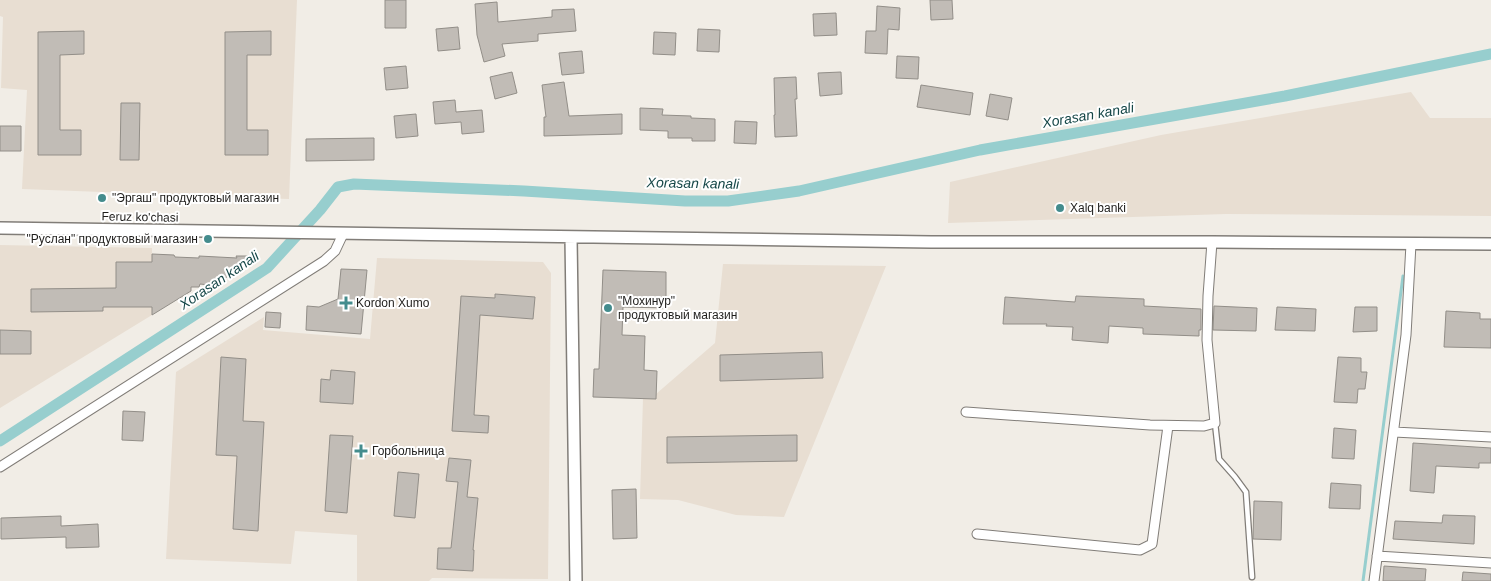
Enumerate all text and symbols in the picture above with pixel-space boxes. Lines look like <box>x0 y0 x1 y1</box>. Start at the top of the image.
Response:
water label: Xorasan kanali <box>1040 99 1136 131</box>
water label: Xorasan kanali <box>646 174 740 192</box>
place label: "Эргаш" продуктовый магазин <box>112 191 279 205</box>
marker: "Эргаш" продуктовый магазин <box>96 192 108 204</box>
place label: Xalq banki <box>1070 201 1126 215</box>
marker: Xalq banki <box>1054 202 1066 214</box>
street label: Feruz ko'chasi <box>101 209 179 225</box>
place label: "Руслан" продуктовый магазин <box>27 232 198 246</box>
marker: "Руслан" продуктовый магазин <box>202 233 214 245</box>
water label: Xorasan kanali <box>175 247 263 313</box>
place label: "Мохинур" продуктовый магазин <box>618 294 737 322</box>
place label: Kordon Xumo <box>356 296 430 310</box>
marker: Kordon Xumo <box>340 297 352 309</box>
marker: "Мохинур" продуктовый магазин <box>602 302 614 314</box>
marker: Горбольница <box>354 444 368 458</box>
place label: Горбольница <box>372 444 445 458</box>

